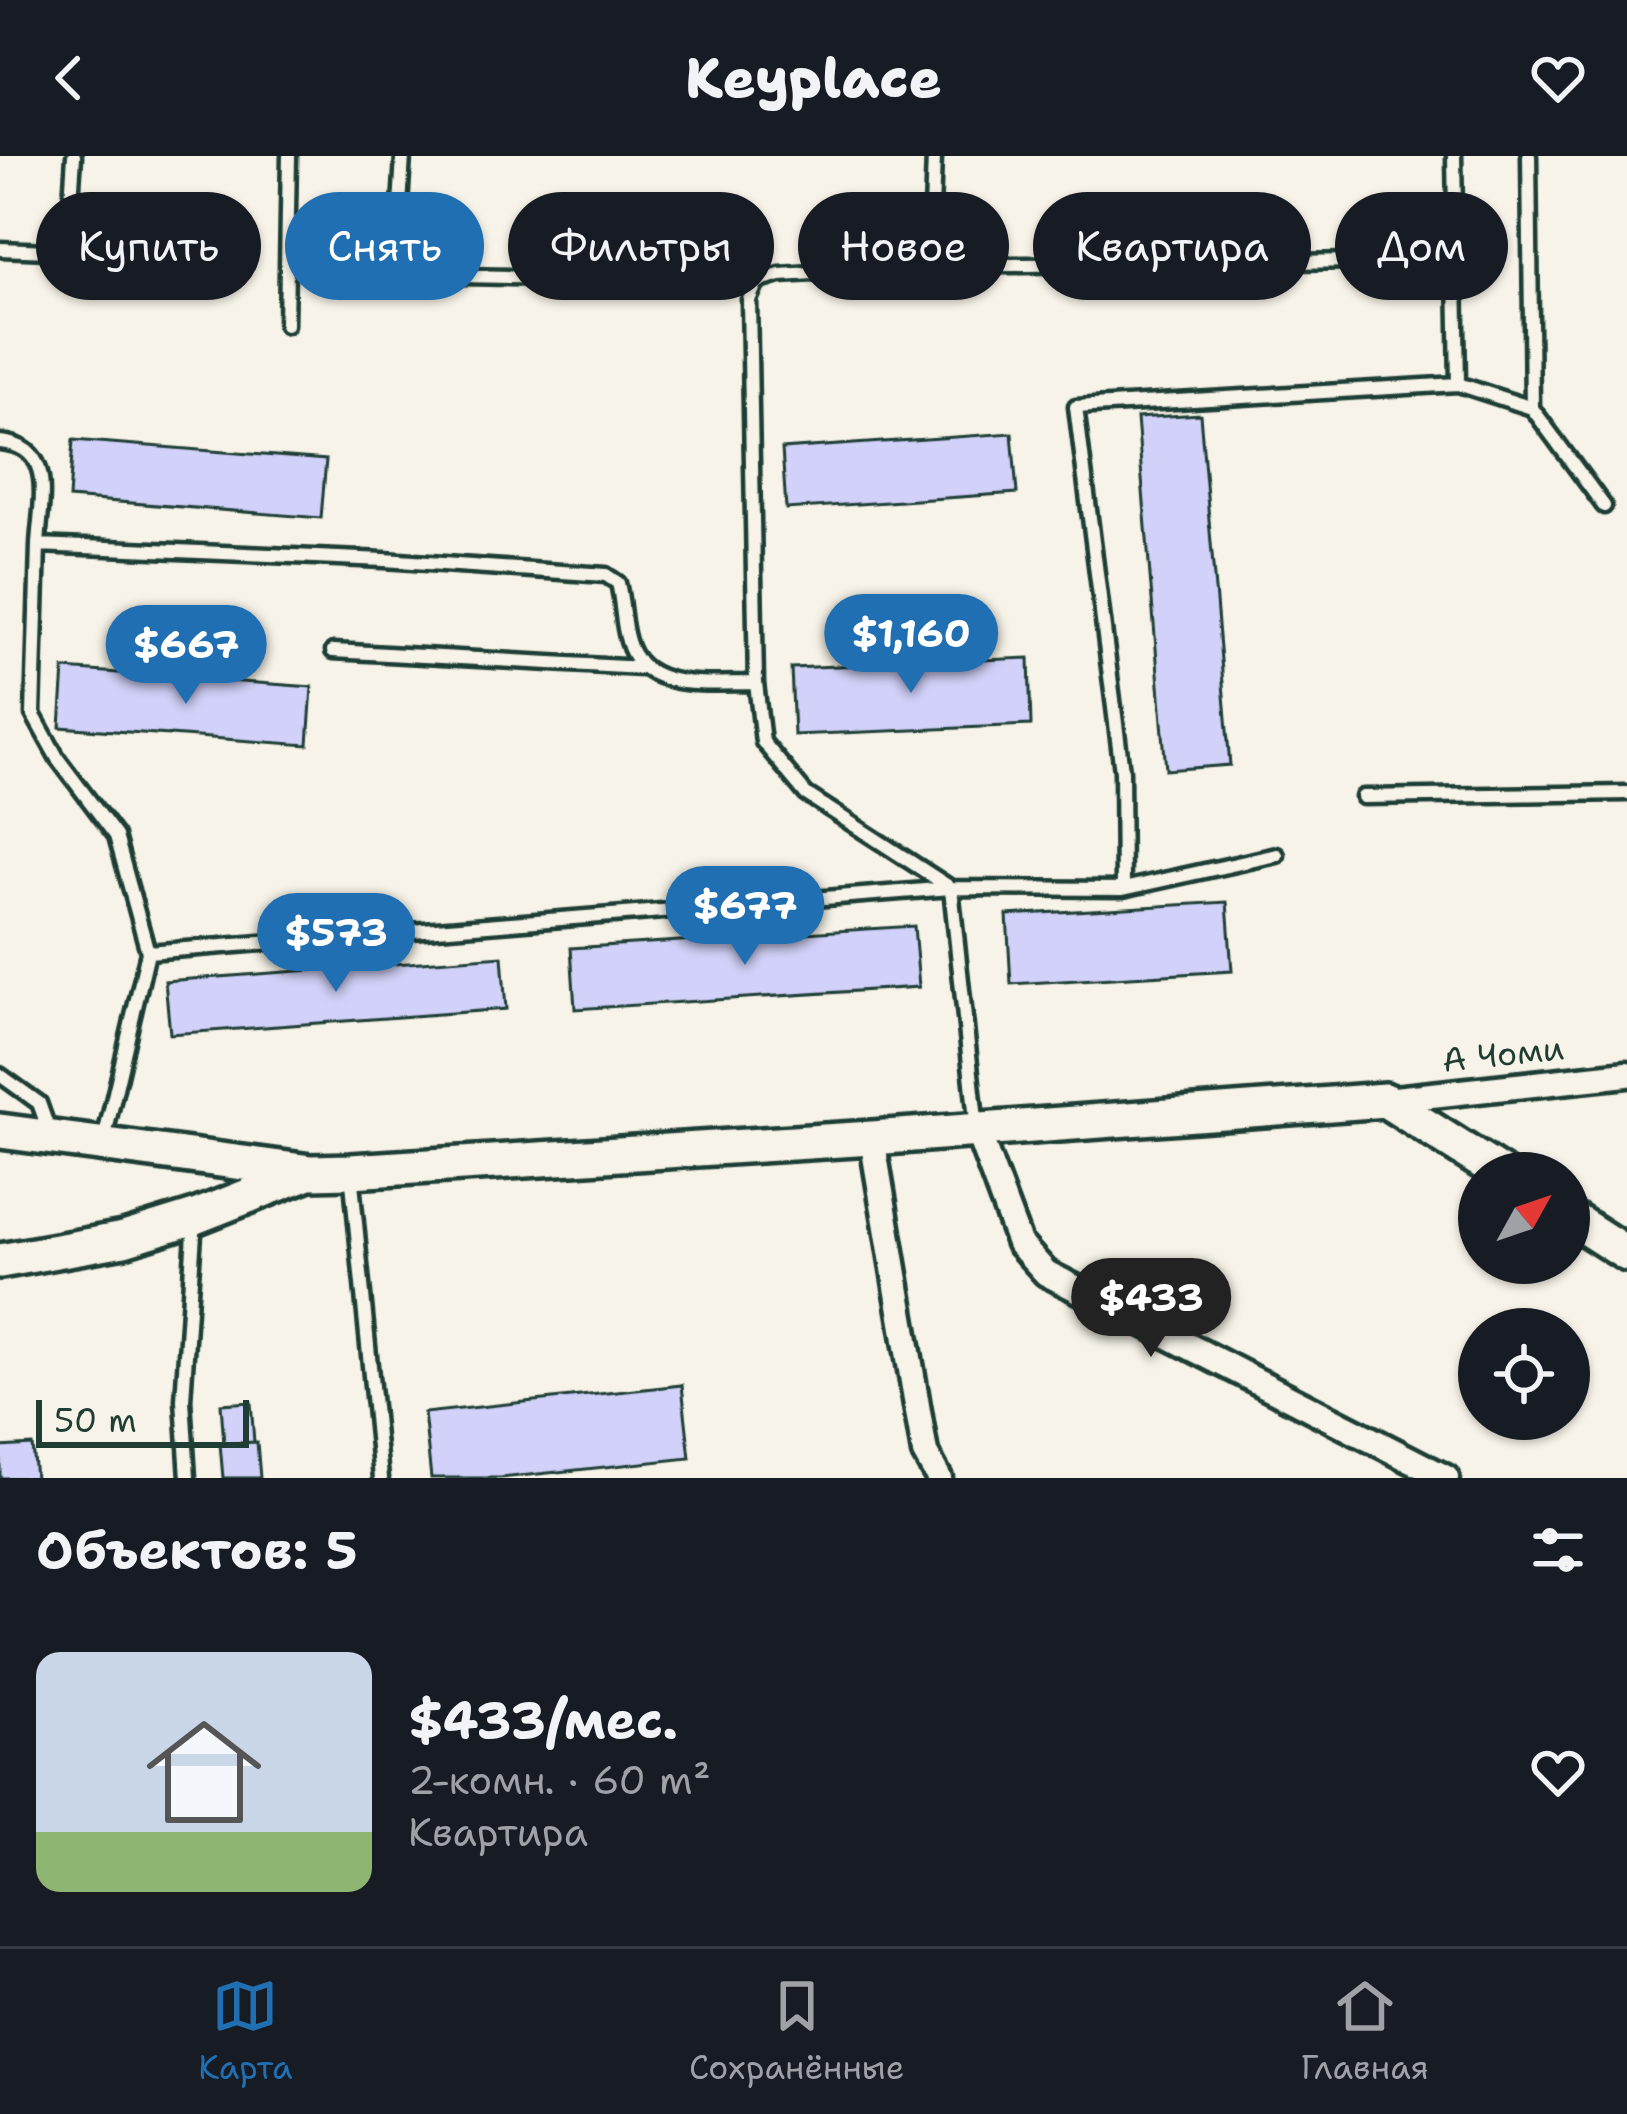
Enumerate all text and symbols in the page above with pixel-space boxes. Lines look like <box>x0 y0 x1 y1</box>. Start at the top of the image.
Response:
text: Keyplace <box>685 42 942 114</box>
icon: back <box>36 45 102 111</box>
icon: heart <box>1525 45 1591 111</box>
chip: Купить <box>36 192 261 300</box>
chip: Снять <box>285 192 484 300</box>
chip: Фильтры <box>508 192 774 300</box>
chip: Новое <box>798 192 1009 300</box>
chip: Квартира <box>1033 192 1311 300</box>
chip: Дом <box>1335 192 1508 300</box>
pin: $1,160 <box>813 594 1009 696</box>
pin: $667 <box>115 605 257 707</box>
text: $1,160 <box>851 607 971 659</box>
text: $667 <box>133 618 239 670</box>
pin: $677 <box>674 866 816 968</box>
text: $677 <box>692 879 798 931</box>
pin: $573 <box>265 893 407 995</box>
text: $573 <box>284 906 388 958</box>
street label: А Чоми <box>1440 1025 1566 1083</box>
north arrow <box>1458 1152 1590 1284</box>
map controls <box>1458 1152 1590 1440</box>
pin: $433 <box>1080 1258 1222 1360</box>
text: $433 <box>1098 1271 1204 1323</box>
button: locate <box>1458 1308 1590 1440</box>
scale bar <box>36 1394 249 1447</box>
text: 50 m <box>54 1398 137 1443</box>
text: Объектов: 5 <box>36 1516 358 1584</box>
icon: filters <box>1525 1517 1591 1583</box>
text: $433/мес. <box>408 1686 678 1754</box>
icon: home <box>132 1700 276 1844</box>
icon: heart <box>1525 1739 1591 1805</box>
text: 2-комн. · 60 m² <box>408 1754 711 1806</box>
text: Квартира <box>408 1806 588 1858</box>
tab: Карта <box>198 1973 293 2090</box>
tab: Сохранённые <box>689 1973 905 2090</box>
tab: Главная <box>1301 1973 1429 2090</box>

